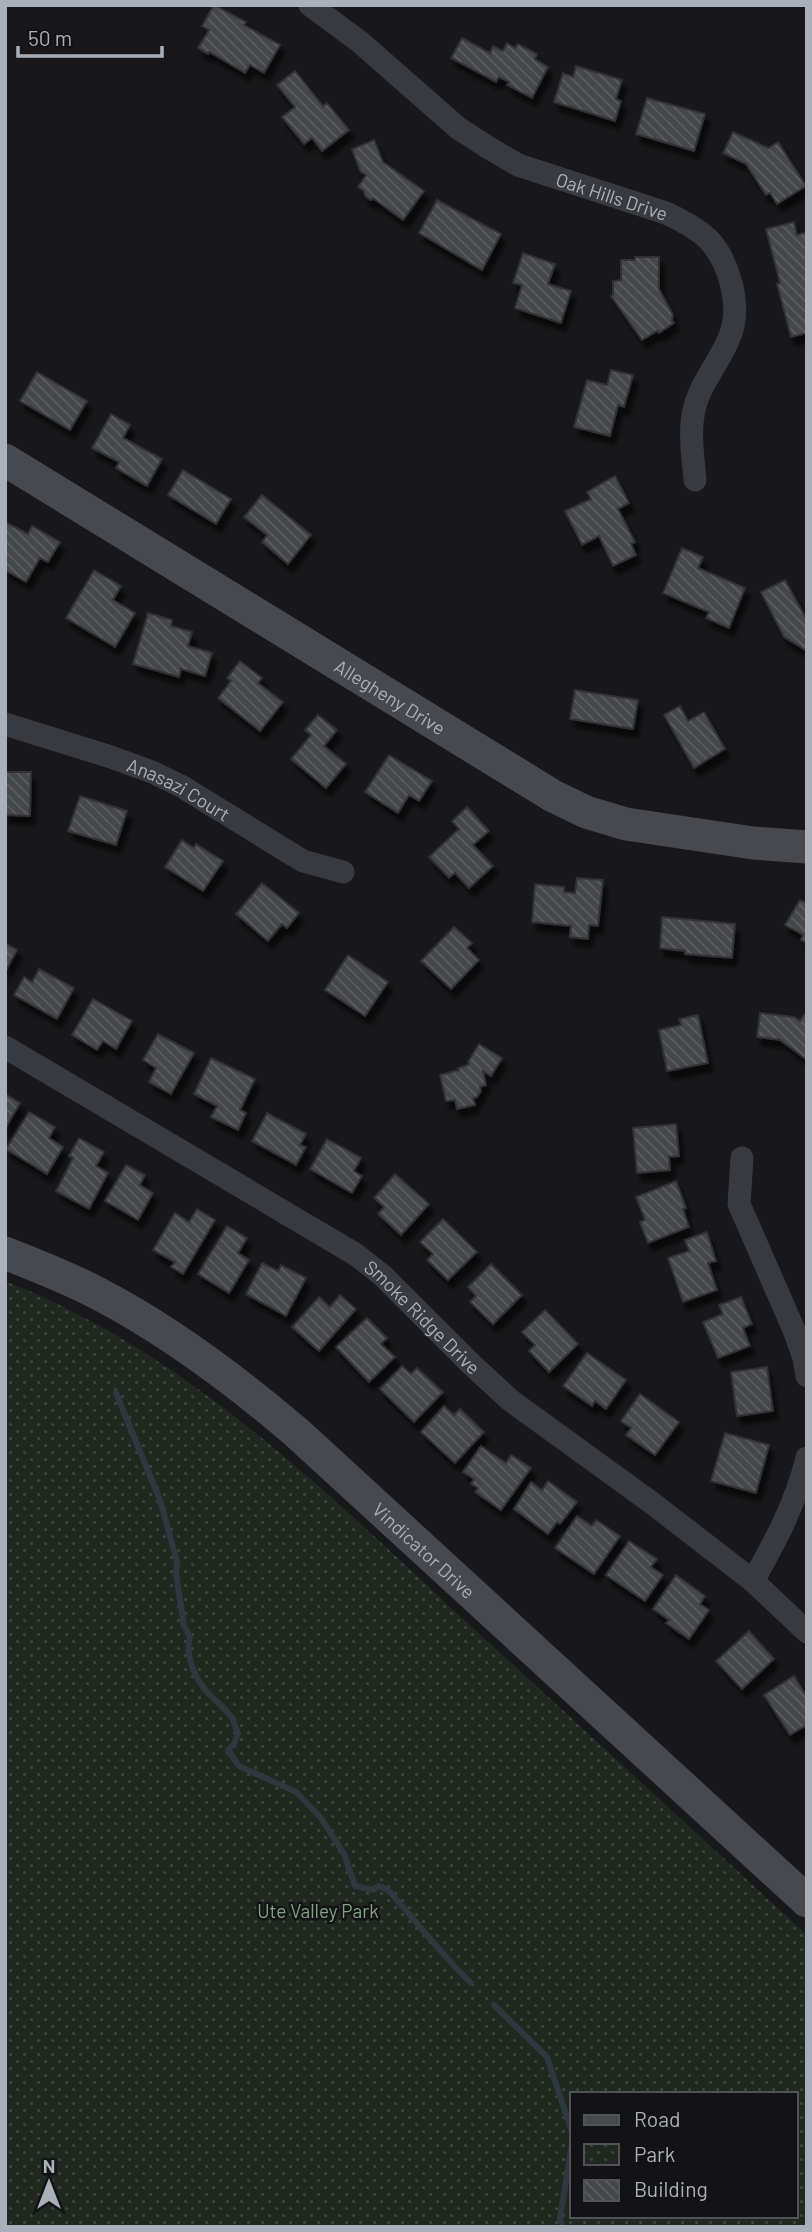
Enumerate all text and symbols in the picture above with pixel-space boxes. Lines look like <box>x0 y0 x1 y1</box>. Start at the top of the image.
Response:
scale bar <box>18 14 161 58</box>
text: 50 m <box>28 25 72 50</box>
street label: Oak Hills Drive <box>553 167 671 224</box>
street label: Allegheny Drive <box>331 654 450 739</box>
street label: Anasazi Court <box>124 752 235 825</box>
street label: Smoke Ridge Drive <box>360 1254 486 1379</box>
street label: Vindicator Drive <box>368 1497 481 1603</box>
park label: Ute Valley Park <box>257 1899 379 1922</box>
legend <box>570 2092 798 2218</box>
text: Road <box>634 2106 680 2131</box>
text: Park <box>634 2141 675 2166</box>
north arrow <box>14 2148 84 2218</box>
text: N <box>43 2154 55 2177</box>
text: Building <box>634 2176 708 2201</box>

